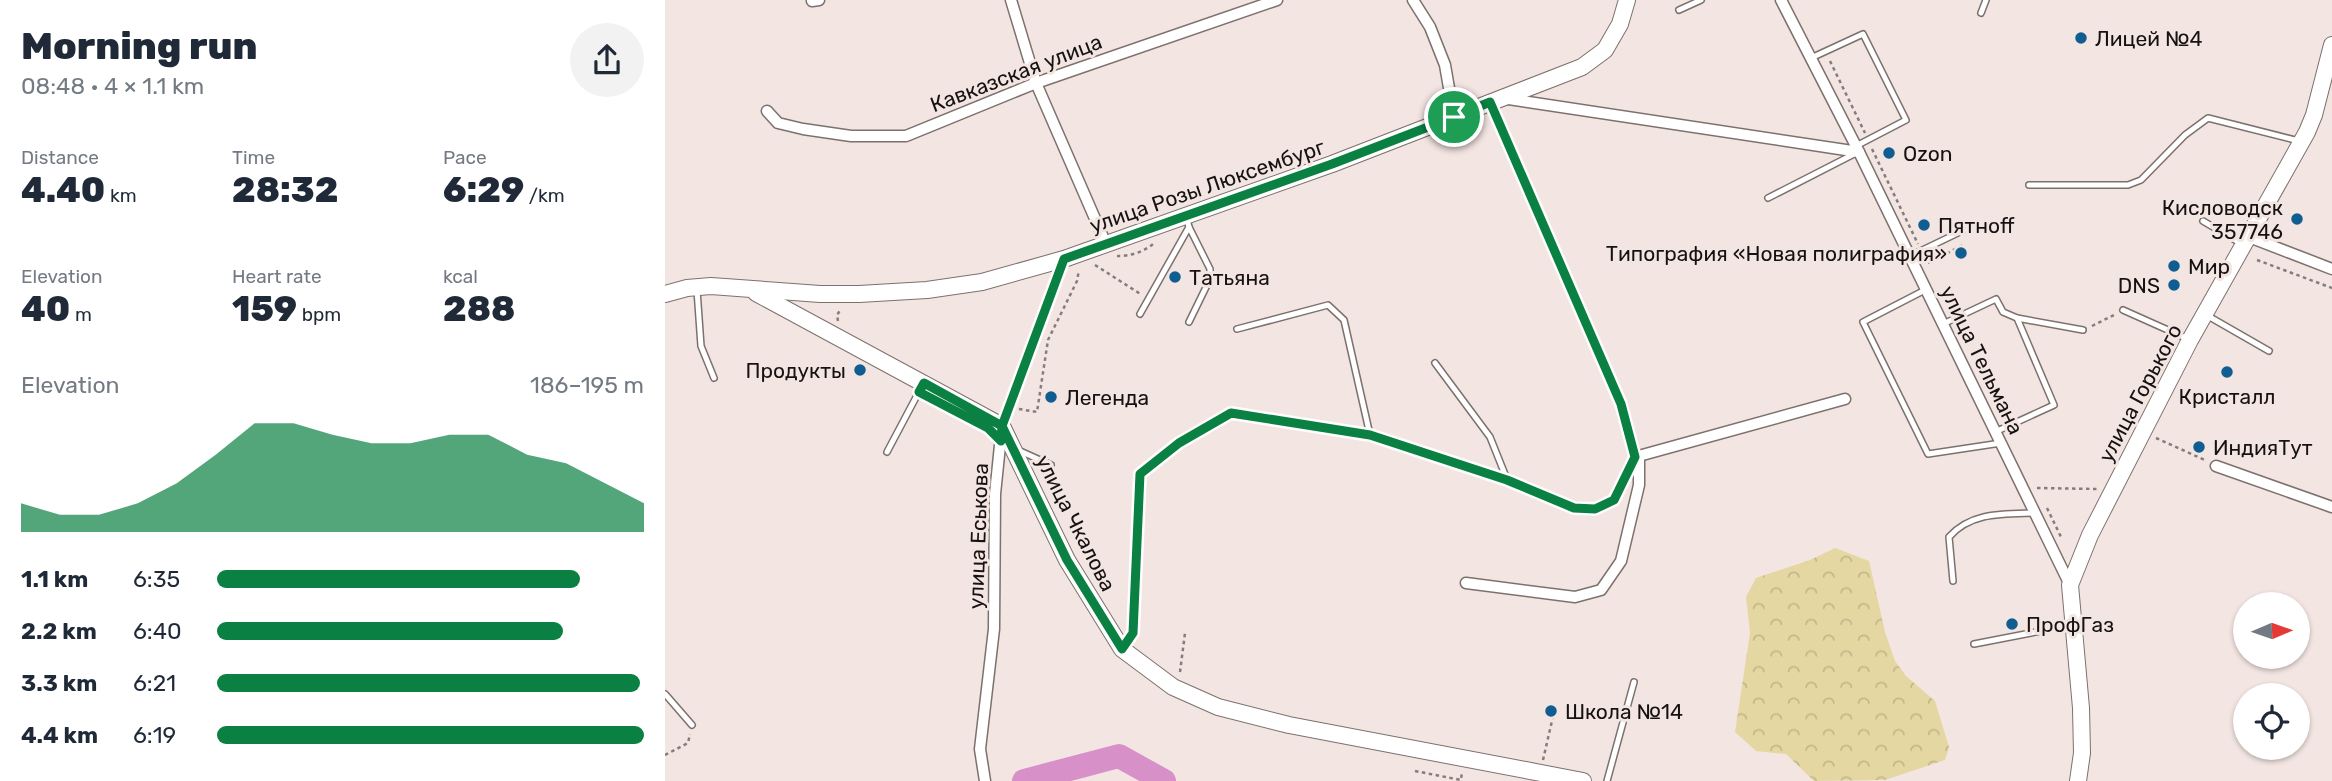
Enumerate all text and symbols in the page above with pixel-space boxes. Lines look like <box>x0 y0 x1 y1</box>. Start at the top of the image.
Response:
text: Morning run <box>21 23 258 69</box>
button: share <box>570 23 644 97</box>
place label: Лицей №4 <box>2095 26 2203 51</box>
street label: Кавказская улица <box>927 29 1105 117</box>
marker: Лицей №4 <box>2073 30 2089 46</box>
text: 08:48 · 4 × 1.1 km <box>21 72 204 100</box>
pin <box>1424 87 1484 147</box>
icon: arrive <box>1435 98 1473 136</box>
street label: улица Розы Люксембург <box>1086 134 1328 238</box>
place label: Ozon <box>1903 141 1953 166</box>
marker: Ozon <box>1881 145 1897 161</box>
text: Distance <box>21 146 99 169</box>
text: Time <box>232 146 275 169</box>
text: Pace <box>443 146 487 169</box>
text: 4.40 <box>21 169 105 211</box>
text: 28:32 <box>232 169 338 211</box>
text: 6:29 <box>443 169 524 211</box>
text: km <box>105 184 137 207</box>
text: /km <box>524 184 565 207</box>
place label: Кисловодск 357746 <box>2162 195 2283 244</box>
marker: Кисловодск 357746 <box>2289 211 2305 227</box>
place label: Пятнoff <box>1938 213 2015 238</box>
marker: Пятнoff <box>1916 217 1932 233</box>
place label: Типография «Новая полиграфия» <box>1606 241 1947 266</box>
marker: Типография «Новая полиграфия» <box>1953 245 1969 261</box>
place label: Мир <box>2188 254 2230 279</box>
marker: Мир <box>2166 258 2182 274</box>
text: Elevation <box>21 265 102 288</box>
text: Heart rate <box>232 265 322 288</box>
text: kcal <box>443 265 478 288</box>
place label: Татьяна <box>1189 265 1270 290</box>
marker: Татьяна <box>1167 269 1183 285</box>
place label: DNS <box>2118 273 2160 298</box>
marker: DNS <box>2166 277 2182 293</box>
street label: улица Тельмана <box>1935 282 2029 438</box>
text: 40 <box>21 288 70 330</box>
text: 159 <box>232 288 297 330</box>
text: 288 <box>443 288 515 330</box>
text: m <box>70 303 92 326</box>
text: bpm <box>297 303 341 326</box>
street label: улица Горького <box>2093 320 2187 466</box>
place label: Продукты <box>745 358 846 383</box>
marker: Продукты <box>852 362 868 378</box>
marker: Кристалл <box>2219 364 2235 380</box>
text: Elevation <box>21 371 120 399</box>
text: 186–195 m <box>530 371 644 399</box>
place label: Кристалл <box>2178 384 2276 409</box>
place label: Легенда <box>1065 385 1149 410</box>
marker: Легенда <box>1043 389 1059 405</box>
place label: ИндияТут <box>2213 435 2313 460</box>
marker: ИндияТут <box>2191 439 2207 455</box>
street label: улица Чкалова <box>1031 451 1121 595</box>
street label: улица Еськова <box>963 462 993 610</box>
text: 1.1 km <box>21 565 88 593</box>
text: 6:35 <box>133 565 180 593</box>
north arrow <box>2233 592 2310 668</box>
map controls <box>2233 592 2310 760</box>
place label: ПрофГаз <box>2026 612 2114 637</box>
marker: ПрофГаз <box>2004 616 2020 632</box>
text: 2.2 km <box>21 617 97 645</box>
text: 6:40 <box>133 617 182 645</box>
text: 3.3 km <box>21 669 97 697</box>
text: 6:21 <box>133 669 176 697</box>
button: locate <box>2233 683 2310 760</box>
place label: Школа №14 <box>1565 699 1683 724</box>
marker: Школа №14 <box>1543 703 1559 719</box>
text: 4.4 km <box>21 721 98 749</box>
text: 6:19 <box>133 721 176 749</box>

